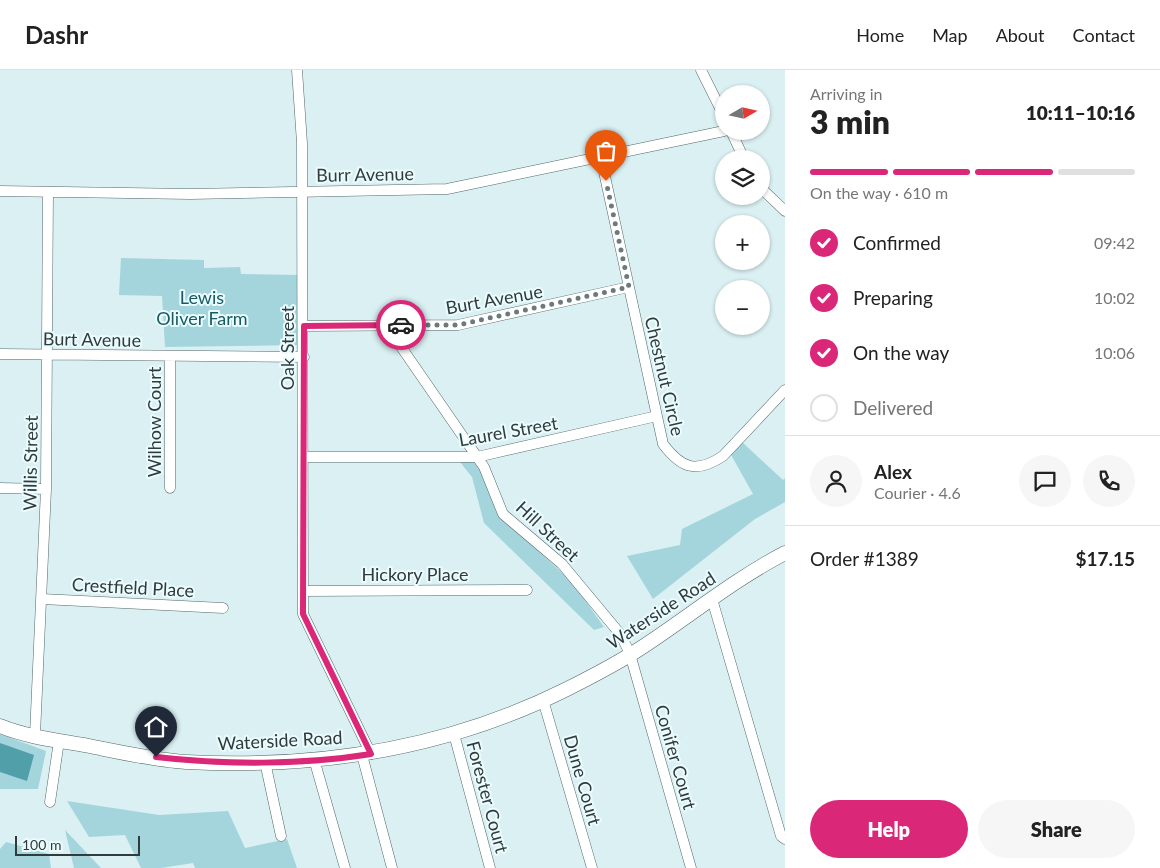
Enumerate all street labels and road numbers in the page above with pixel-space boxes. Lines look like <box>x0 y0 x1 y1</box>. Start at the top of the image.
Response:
street label: Burr Avenue <box>316 162 414 186</box>
street label: Burt Avenue <box>444 280 544 318</box>
street label: Oak Street <box>276 305 298 390</box>
street label: Chestnut Circle <box>641 314 689 438</box>
street label: Burt Avenue <box>43 327 141 351</box>
street label: Wilhow Court <box>143 366 165 477</box>
street label: Laurel Street <box>457 411 560 451</box>
street label: Willis Street <box>18 415 42 511</box>
street label: Hill Street <box>512 496 585 566</box>
street label: Hickory Place <box>361 563 469 585</box>
street label: Waterside Road <box>603 567 719 653</box>
street label: Crestfield Place <box>71 573 195 601</box>
street label: Conifer Court <box>651 702 702 812</box>
street label: Waterside Road <box>217 726 343 754</box>
street label: Dune Court <box>560 732 607 828</box>
street label: Forester Court <box>463 739 514 856</box>

